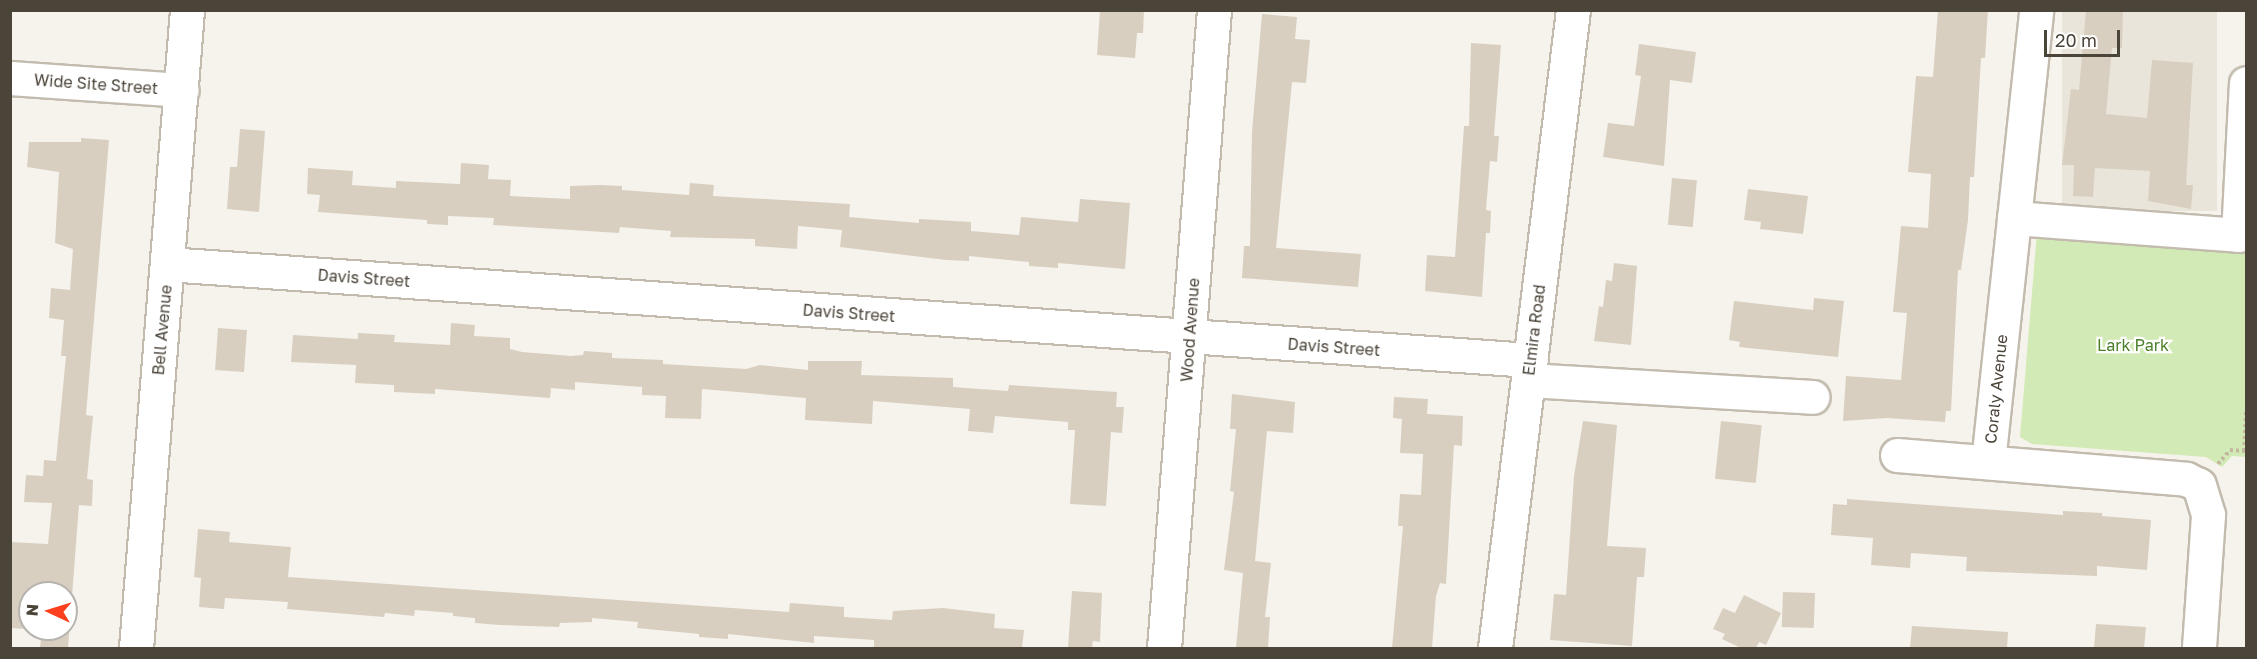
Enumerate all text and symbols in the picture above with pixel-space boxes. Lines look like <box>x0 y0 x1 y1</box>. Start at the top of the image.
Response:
scale bar <box>2047 18 2124 56</box>
text: 20 m <box>2055 29 2097 51</box>
street label: Wide Site Street <box>33 70 159 98</box>
street label: Davis Street <box>317 265 411 291</box>
street label: Wood Avenue <box>1177 277 1203 383</box>
street label: Elmira Road <box>1519 283 1549 377</box>
street label: Bell Avenue <box>148 284 176 376</box>
street label: Davis Street <box>802 300 896 326</box>
street label: Coraly Avenue <box>1981 333 2011 445</box>
street label: Davis Street <box>1287 334 1381 360</box>
park label: Lark Park <box>2097 335 2169 355</box>
north arrow <box>18 581 78 641</box>
text: N <box>22 603 42 617</box>

